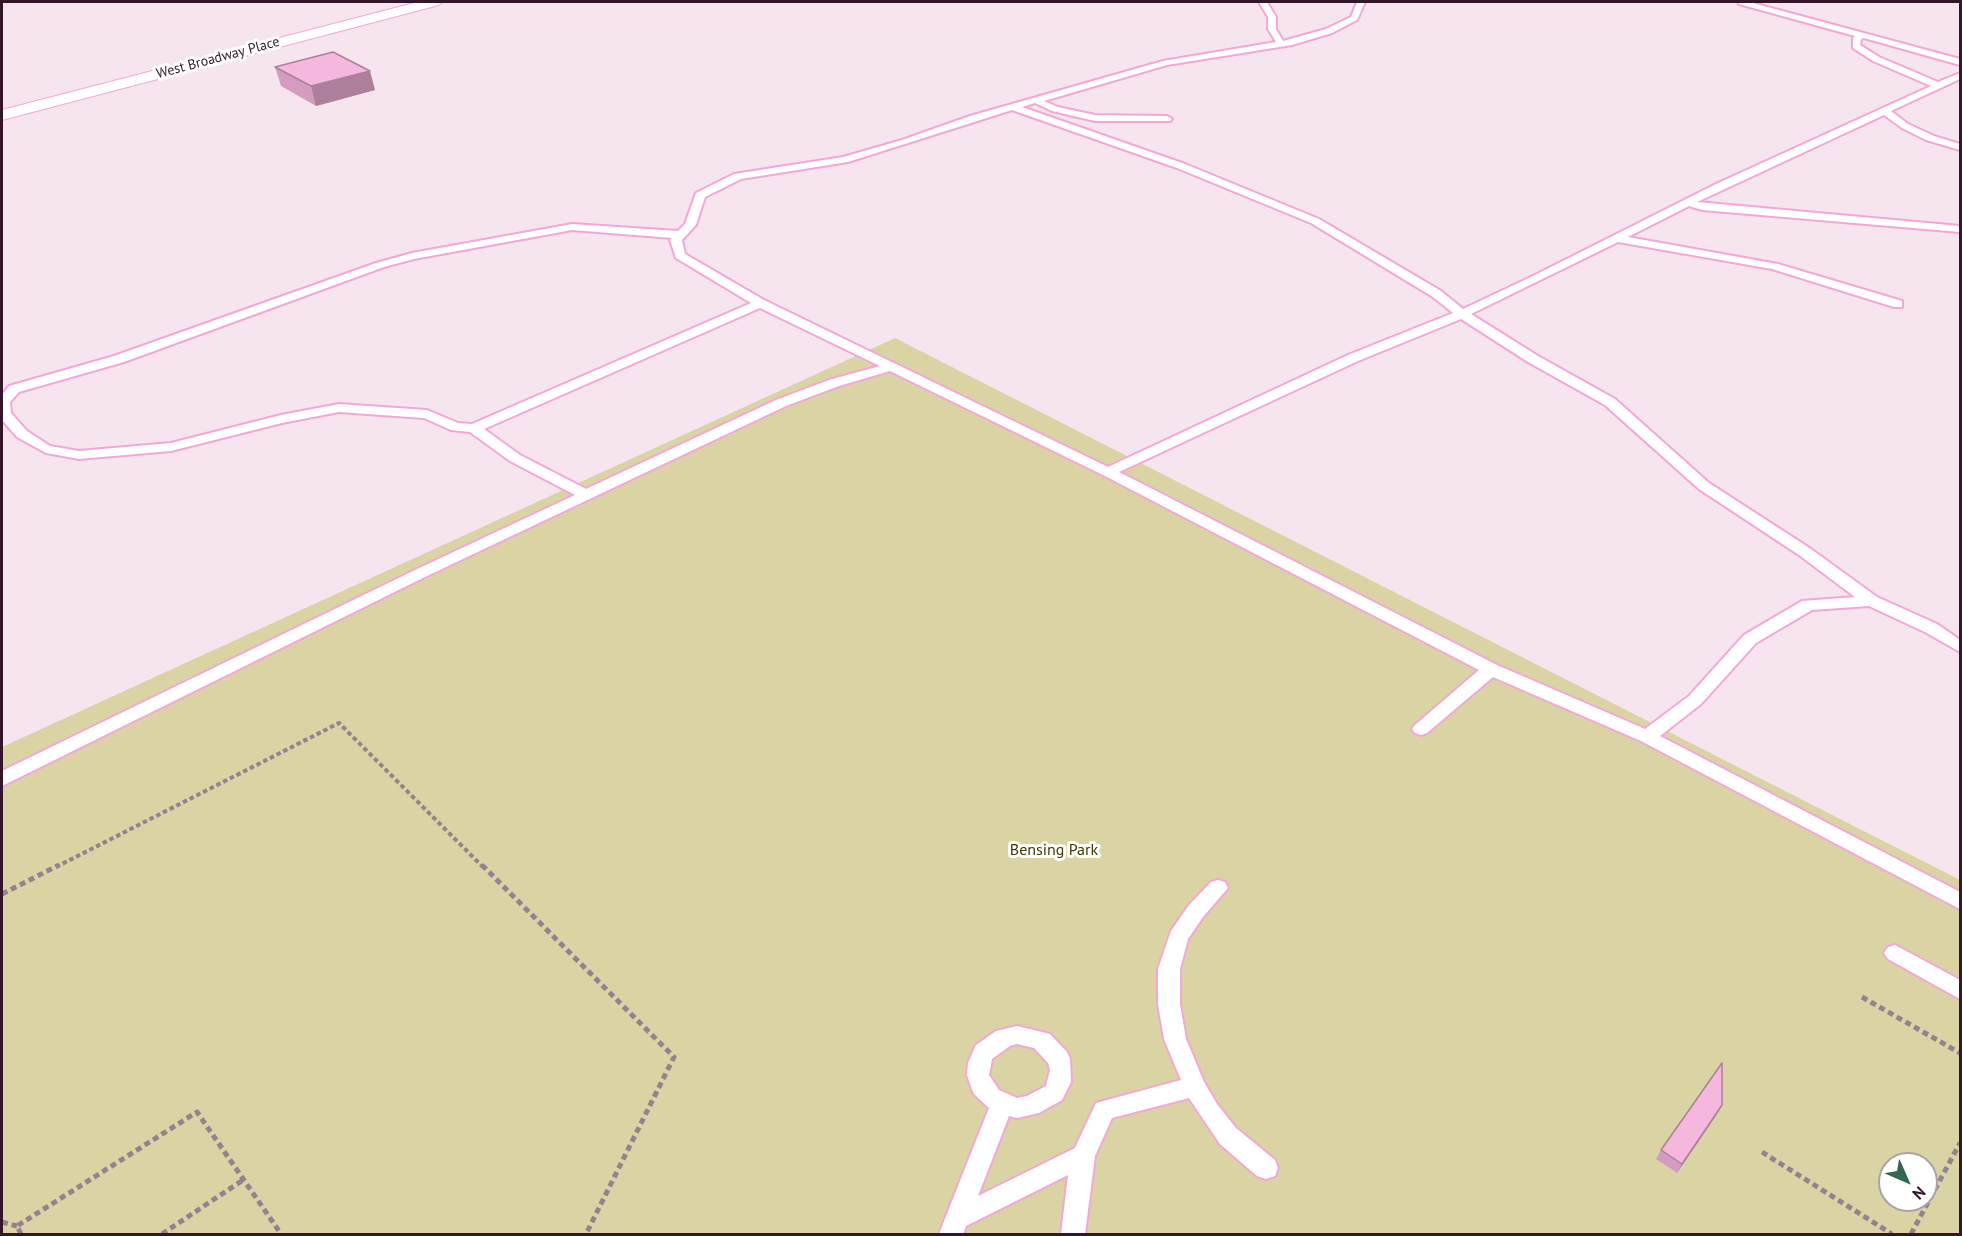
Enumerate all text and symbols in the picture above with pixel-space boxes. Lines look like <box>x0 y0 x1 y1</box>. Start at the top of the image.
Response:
street label: West Broadway Place <box>155 33 281 83</box>
park label: Bensing Park <box>1010 840 1098 860</box>
north arrow <box>1878 1152 1938 1212</box>
text: N <box>1909 1183 1930 1204</box>

